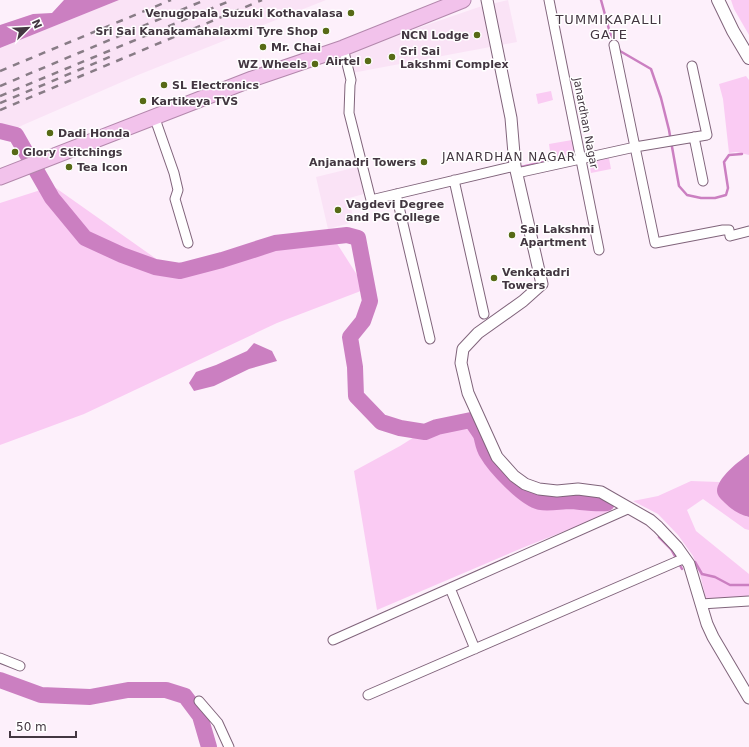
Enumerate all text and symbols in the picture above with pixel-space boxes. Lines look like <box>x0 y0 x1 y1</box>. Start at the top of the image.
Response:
place label: Venugopala Suzuki Kothavalasa <box>145 7 343 20</box>
north arrow <box>8 8 48 48</box>
marker: Venugopala Suzuki Kothavalasa <box>346 8 356 18</box>
district label: TUMMIKAPALLI GATE <box>554 12 663 42</box>
text: N <box>29 17 44 31</box>
place label: Sri Sai Kanakamahalaxmi Tyre Shop <box>95 25 318 38</box>
marker: Sri Sai Kanakamahalaxmi Tyre Shop <box>321 26 331 36</box>
place label: NCN Lodge <box>401 29 469 42</box>
marker: NCN Lodge <box>472 30 482 40</box>
place label: Mr. Chai <box>271 41 321 54</box>
marker: Mr. Chai <box>258 42 268 52</box>
place label: Sri Sai Lakshmi Complex <box>400 45 508 71</box>
marker: Sri Sai Lakshmi Complex <box>387 52 397 62</box>
place label: Airtel <box>326 55 360 68</box>
marker: Airtel <box>363 56 373 66</box>
place label: WZ Wheels <box>238 58 307 71</box>
marker: WZ Wheels <box>310 59 320 69</box>
street label: Janardhan Nagar <box>570 76 601 170</box>
place label: SL Electronics <box>172 79 259 92</box>
marker: SL Electronics <box>159 80 169 90</box>
place label: Kartikeya TVS <box>151 95 238 108</box>
marker: Kartikeya TVS <box>138 96 148 106</box>
place label: Dadi Honda <box>58 127 130 140</box>
marker: Dadi Honda <box>45 128 55 138</box>
place label: Glory Stitchings <box>23 146 123 159</box>
marker: Glory Stitchings <box>10 147 20 157</box>
district label: JANARDHAN NAGAR <box>441 150 576 164</box>
place label: Anjanadri Towers <box>309 156 416 169</box>
marker: Anjanadri Towers <box>419 157 429 167</box>
place label: Tea Icon <box>77 161 128 174</box>
marker: Tea Icon <box>64 162 74 172</box>
place label: Vagdevi Degree and PG College <box>346 198 444 224</box>
marker: Vagdevi Degree and PG College <box>333 205 343 215</box>
place label: Sai Lakshmi Apartment <box>520 223 594 249</box>
marker: Sai Lakshmi Apartment <box>507 230 517 240</box>
place label: Venkatadri Towers <box>502 266 570 292</box>
marker: Venkatadri Towers <box>489 273 499 283</box>
scale bar <box>10 713 76 739</box>
text: 50 m <box>16 720 47 734</box>

